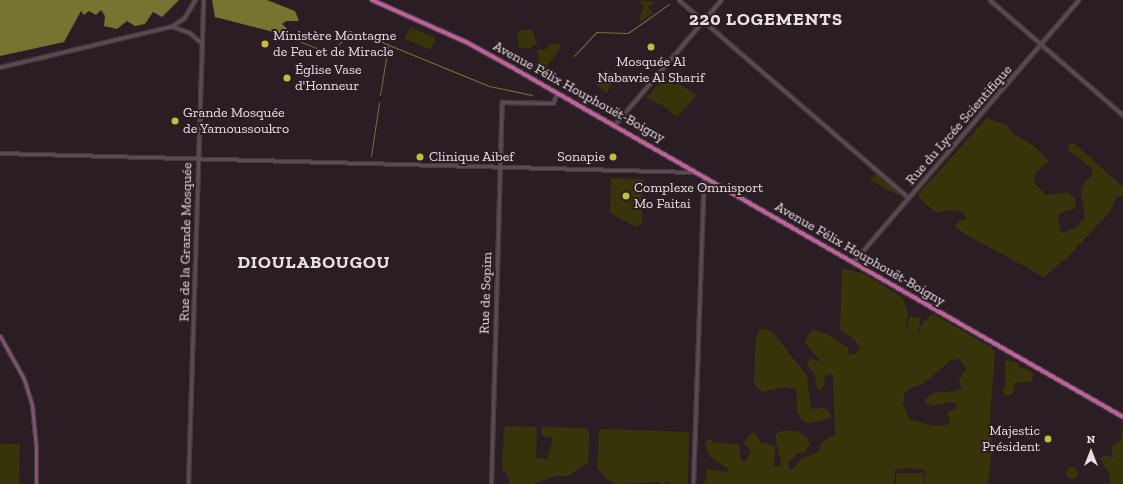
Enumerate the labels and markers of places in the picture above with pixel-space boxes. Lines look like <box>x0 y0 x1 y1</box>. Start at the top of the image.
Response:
place label: Ministère Montagne de Feu et de Miracle <box>273 28 396 60</box>
marker: Ministère Montagne de Feu et de Miracle <box>260 39 270 49</box>
marker: Mosquée Al Nabawie Al Sharif <box>646 42 656 52</box>
place label: Mosquée Al Nabawie Al Sharif <box>597 54 705 86</box>
place label: Église Vase d'Honneur <box>295 62 362 94</box>
marker: Église Vase d'Honneur <box>282 73 292 83</box>
place label: Grande Mosquée de Yamoussoukro <box>183 105 290 138</box>
marker: Grande Mosquée de Yamoussoukro <box>170 116 180 126</box>
place label: Clinique Aibef <box>429 149 514 165</box>
place label: Sonapie <box>557 149 605 165</box>
marker: Clinique Aibef <box>414 151 426 163</box>
marker: Sonapie <box>608 152 618 162</box>
place label: Complexe Omnisport Mo Faitai <box>634 180 763 212</box>
marker: Complexe Omnisport Mo Faitai <box>621 191 631 201</box>
place label: Majestic Président <box>982 423 1040 456</box>
marker: Majestic Président <box>1043 434 1053 444</box>

